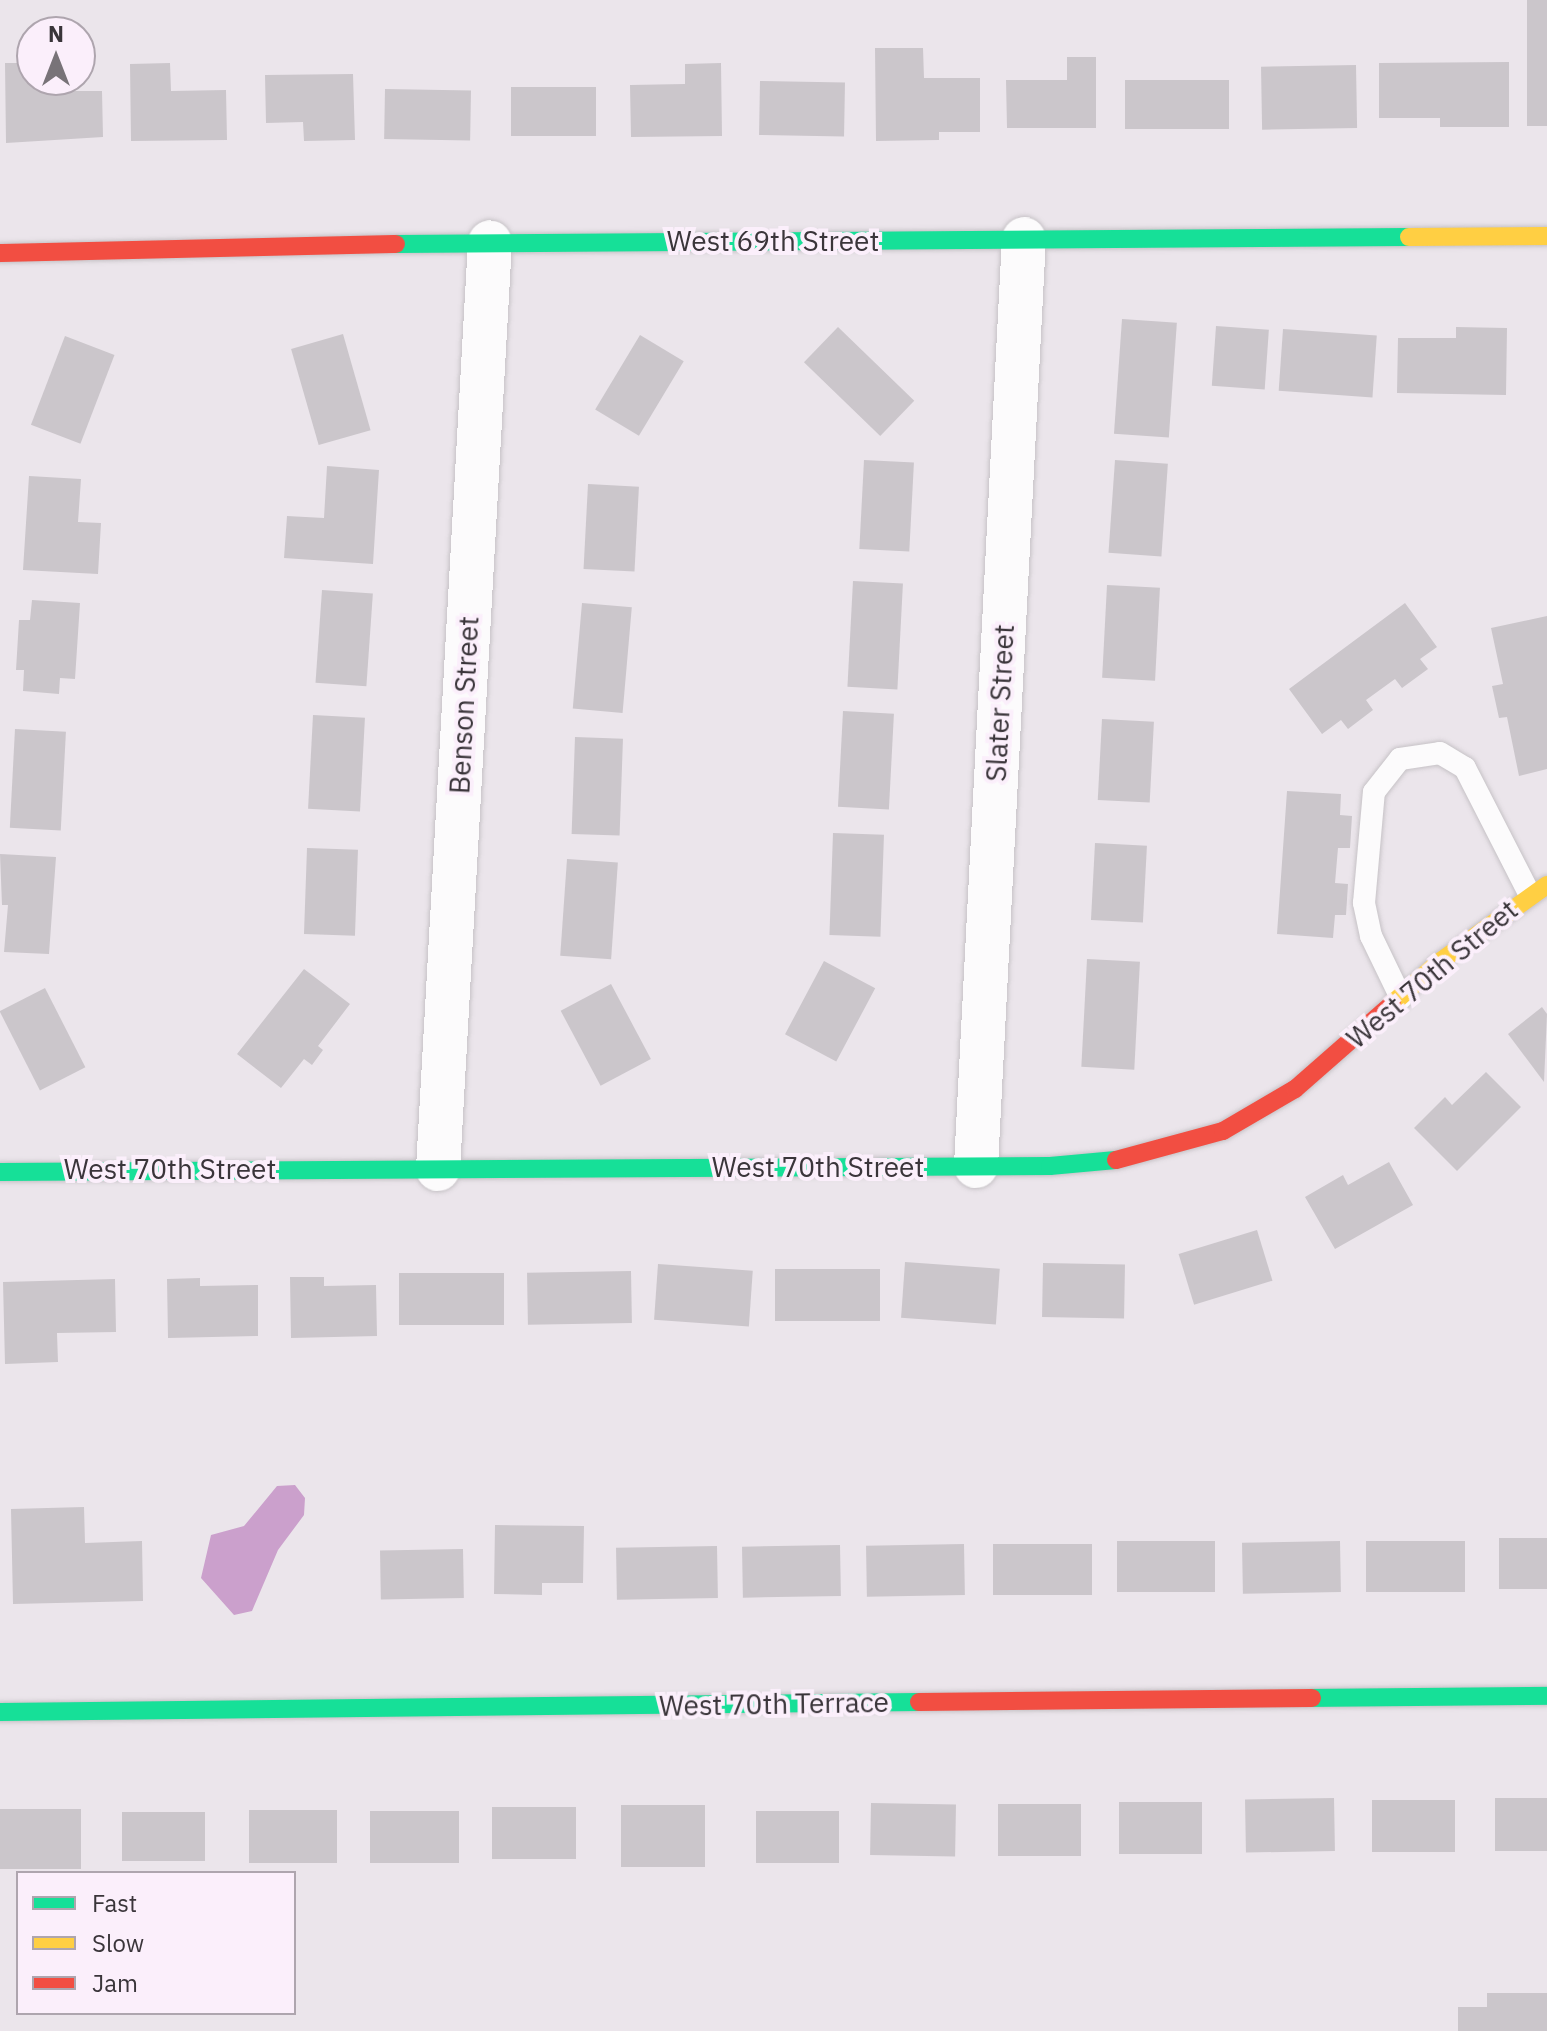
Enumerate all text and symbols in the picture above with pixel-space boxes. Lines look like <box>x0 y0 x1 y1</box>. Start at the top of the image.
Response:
north arrow <box>16 16 96 96</box>
text: N <box>48 19 64 48</box>
street label: West 69th Street <box>667 224 879 258</box>
street label: Benson Street <box>443 615 485 795</box>
street label: Slater Street <box>979 623 1021 783</box>
street label: West 70th Street <box>1340 893 1524 1055</box>
street label: West 70th Street <box>712 1150 924 1184</box>
street label: West 70th Street <box>64 1152 276 1186</box>
street label: West 70th Terrace <box>659 1685 889 1723</box>
legend <box>16 1871 296 2015</box>
text: Fast <box>92 1887 137 1919</box>
text: Slow <box>92 1927 144 1959</box>
text: Jam <box>92 1967 138 1999</box>

